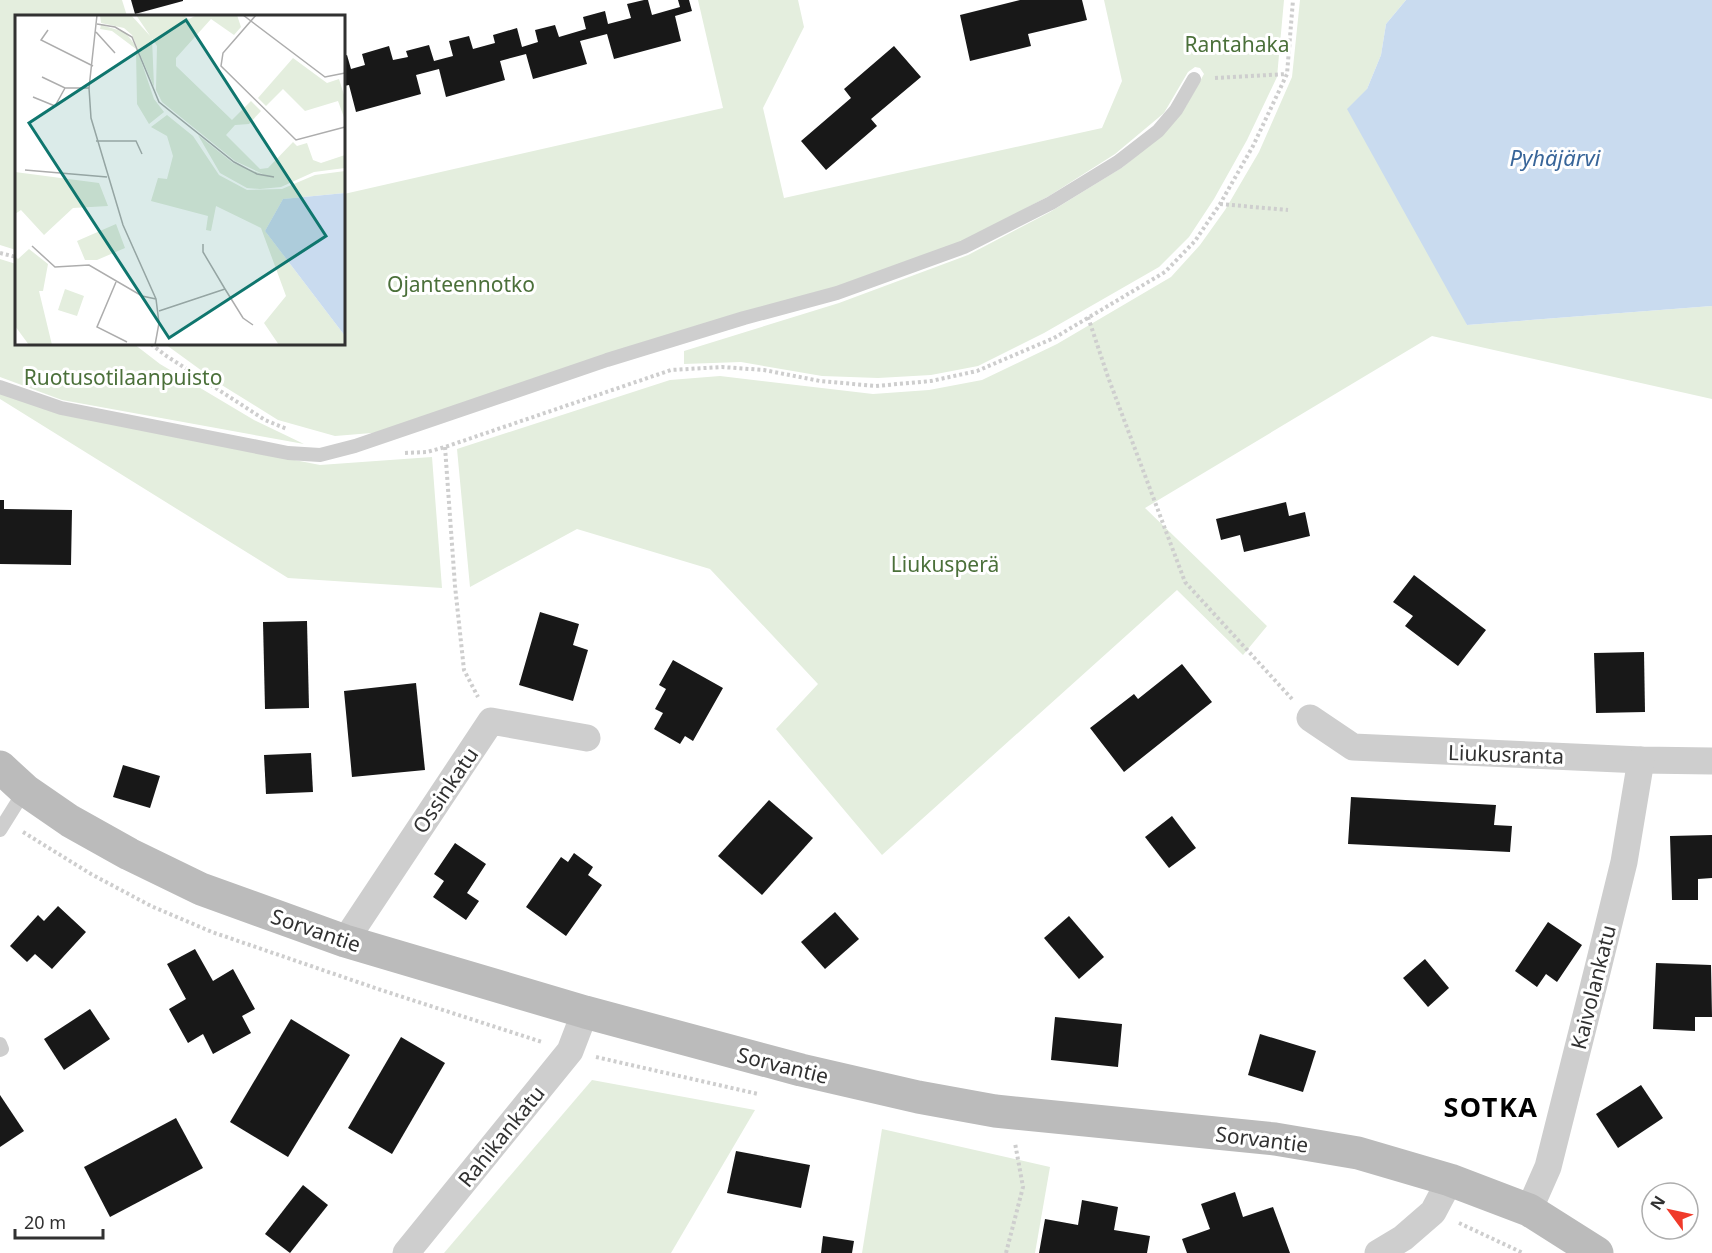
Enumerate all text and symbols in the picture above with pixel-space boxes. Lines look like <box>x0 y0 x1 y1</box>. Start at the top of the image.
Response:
inset map <box>15 15 345 345</box>
park label: Rantahaka <box>1185 30 1289 58</box>
water label: Pyhäjärvi <box>1510 142 1601 172</box>
park label: Ojanteennotko <box>387 270 535 298</box>
park label: Ruotusotilaanpuisto <box>24 363 222 391</box>
park label: Liukusperä <box>891 550 999 578</box>
street label: Liukusranta <box>1448 738 1564 770</box>
street label: Ossinkatu <box>406 741 484 839</box>
street label: Sorvantie <box>267 902 365 958</box>
street label: Kaivolankatu <box>1564 922 1622 1052</box>
street label: Sorvantie <box>734 1040 832 1090</box>
street label: Rahikankatu <box>451 1079 551 1193</box>
district label: SOTKA <box>1443 1088 1539 1125</box>
street label: Sorvantie <box>1214 1119 1310 1159</box>
north arrow <box>1640 1181 1700 1241</box>
text: N <box>1645 1191 1670 1214</box>
scale bar <box>15 1202 104 1240</box>
text: 20 m <box>24 1210 66 1234</box>

